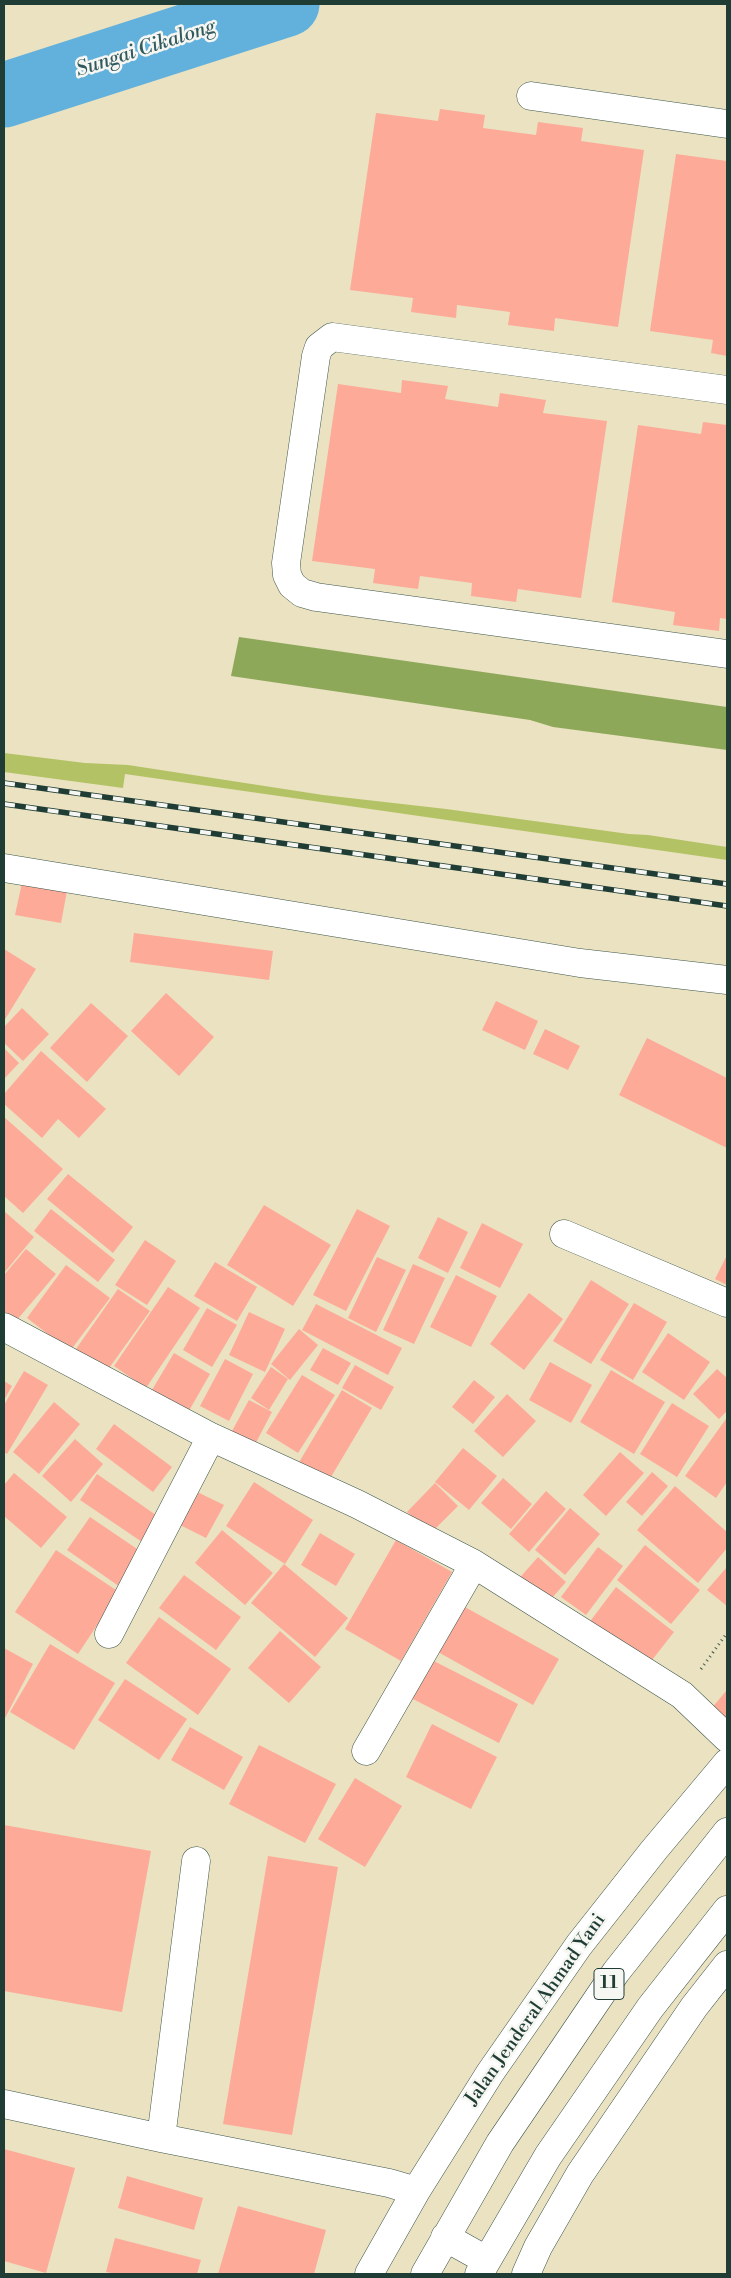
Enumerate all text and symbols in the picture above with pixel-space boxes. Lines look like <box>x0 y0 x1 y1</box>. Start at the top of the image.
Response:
water label: Sungai Cikalong <box>73 15 219 83</box>
street label: Jalan Jenderal Ahmad Yani <box>461 1910 611 2110</box>
road number: 11 <box>594 1968 624 2000</box>

